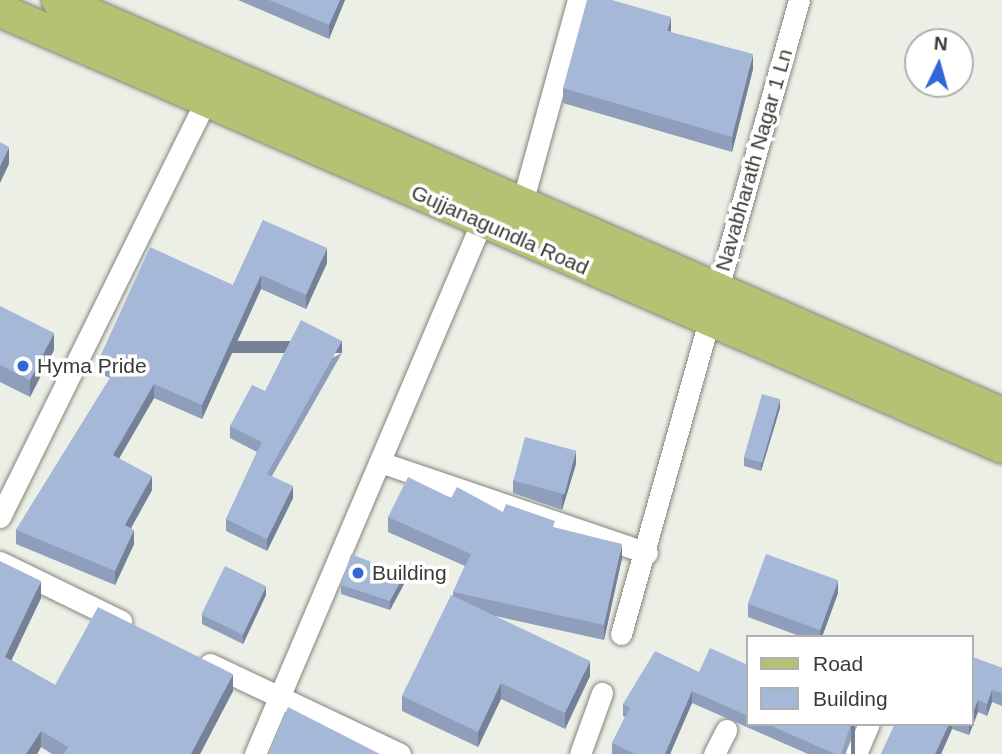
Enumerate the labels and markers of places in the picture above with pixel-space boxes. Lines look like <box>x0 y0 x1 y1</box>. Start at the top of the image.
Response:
place label: Hyma Pride <box>37 353 147 379</box>
marker: Hyma Pride <box>15 358 31 374</box>
place label: Building <box>372 560 447 586</box>
marker: Building <box>350 565 366 581</box>

